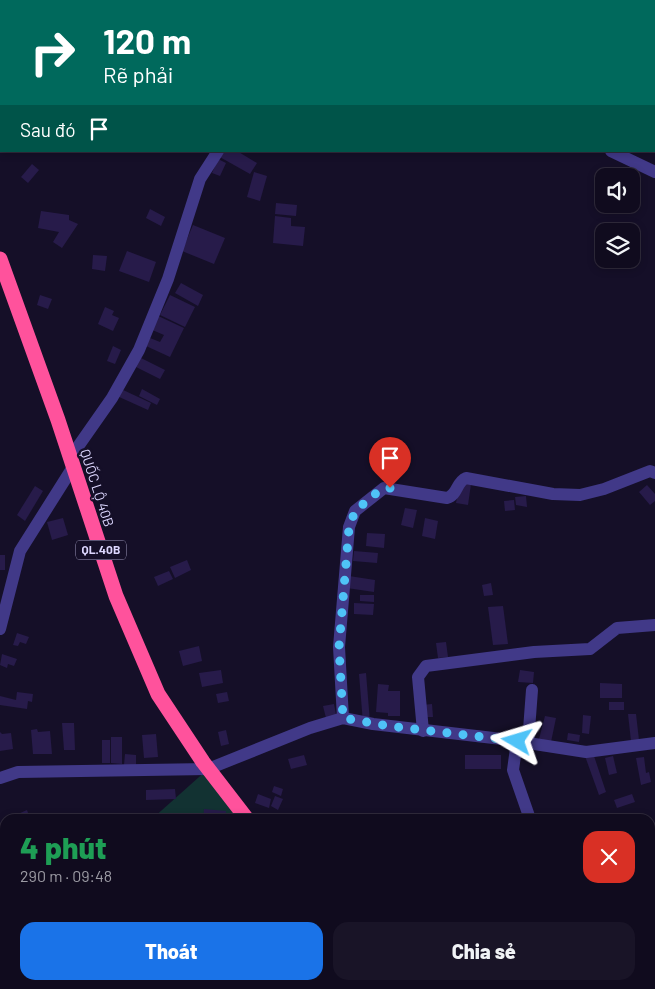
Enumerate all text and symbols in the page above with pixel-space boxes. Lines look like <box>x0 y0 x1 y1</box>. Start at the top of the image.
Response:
text: 120 m <box>103 19 191 61</box>
icon: right <box>20 20 85 85</box>
text: Rẽ phải <box>103 61 173 87</box>
icon: arrive <box>85 115 113 143</box>
text: Sau đó <box>20 118 75 141</box>
map controls <box>595 168 640 268</box>
button: sound <box>595 168 640 213</box>
button: layers <box>595 223 640 268</box>
pin <box>369 437 411 488</box>
icon: arrive <box>376 444 404 472</box>
street label: QUỐC LỘ 40B <box>77 447 118 529</box>
road number: QL.40B <box>76 540 126 560</box>
position arrow <box>490 714 542 766</box>
text: 4 phút <box>20 829 107 865</box>
button: close <box>583 831 635 883</box>
text: 290 m · 09:48 <box>20 866 112 885</box>
button: Thoát <box>20 922 323 980</box>
button: Chia sẻ <box>333 922 635 980</box>

